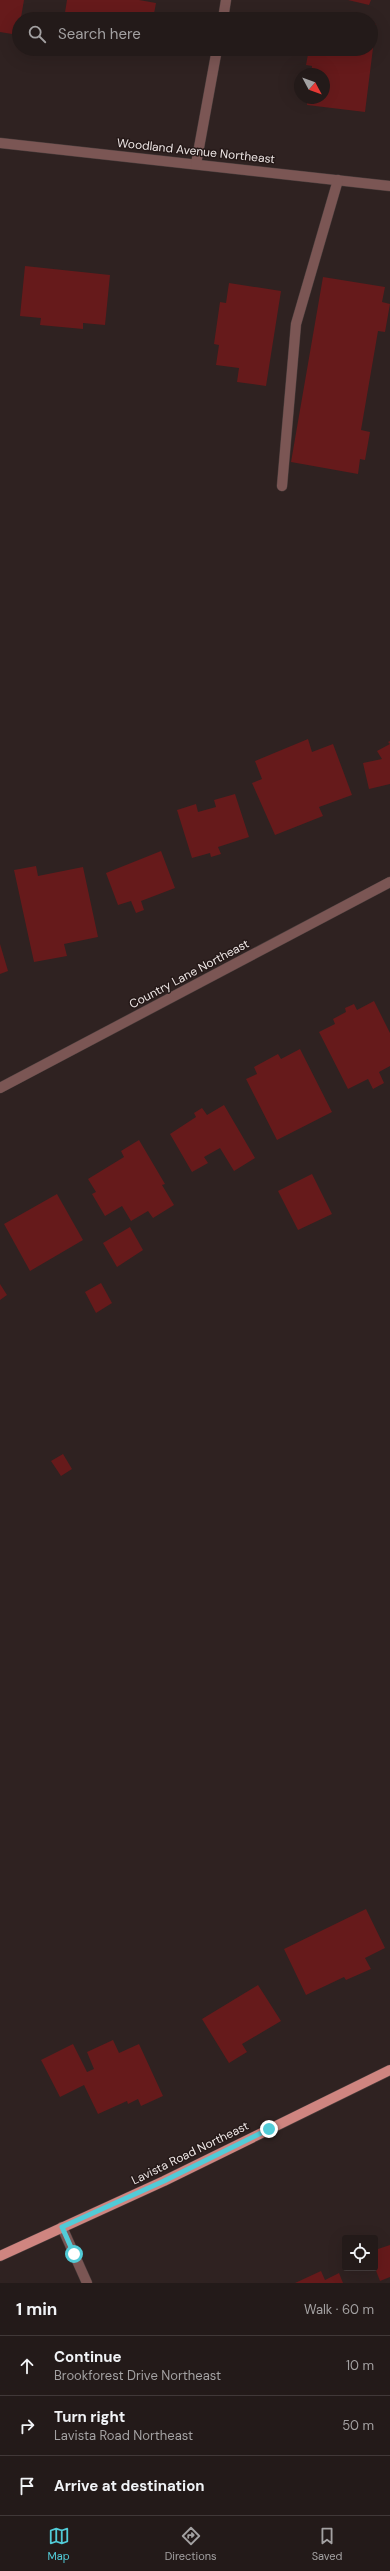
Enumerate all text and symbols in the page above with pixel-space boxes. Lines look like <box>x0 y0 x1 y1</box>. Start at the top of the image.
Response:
search box <box>12 12 378 56</box>
icon: search <box>26 23 48 45</box>
text: Search here <box>58 24 141 44</box>
north arrow <box>294 68 330 104</box>
street label: Woodland Avenue Northeast <box>116 135 276 167</box>
street label: Country Lane Northeast <box>126 935 252 1012</box>
street label: Lavista Road Northeast <box>129 2118 251 2188</box>
route end <box>260 2120 278 2138</box>
map controls <box>342 2235 378 2271</box>
button: locate <box>342 2235 378 2271</box>
route start <box>65 2245 83 2263</box>
text: 1 min <box>16 2298 57 2320</box>
text: Walk · 60 m <box>304 2301 374 2318</box>
text: Continue <box>54 2347 122 2367</box>
icon: ahead <box>16 2355 38 2377</box>
text: 10 m <box>346 2357 374 2374</box>
text: Brookforest Drive Northeast <box>54 2367 221 2384</box>
text: Turn right <box>54 2407 125 2427</box>
icon: right <box>16 2415 38 2437</box>
text: 50 m <box>342 2417 374 2434</box>
text: Lavista Road Northeast <box>54 2427 193 2444</box>
icon: arrive <box>16 2475 38 2497</box>
text: Arrive at destination <box>54 2476 205 2496</box>
tab: Map <box>48 2525 70 2563</box>
tab: Directions <box>165 2525 217 2563</box>
tab: Saved <box>312 2525 342 2563</box>

